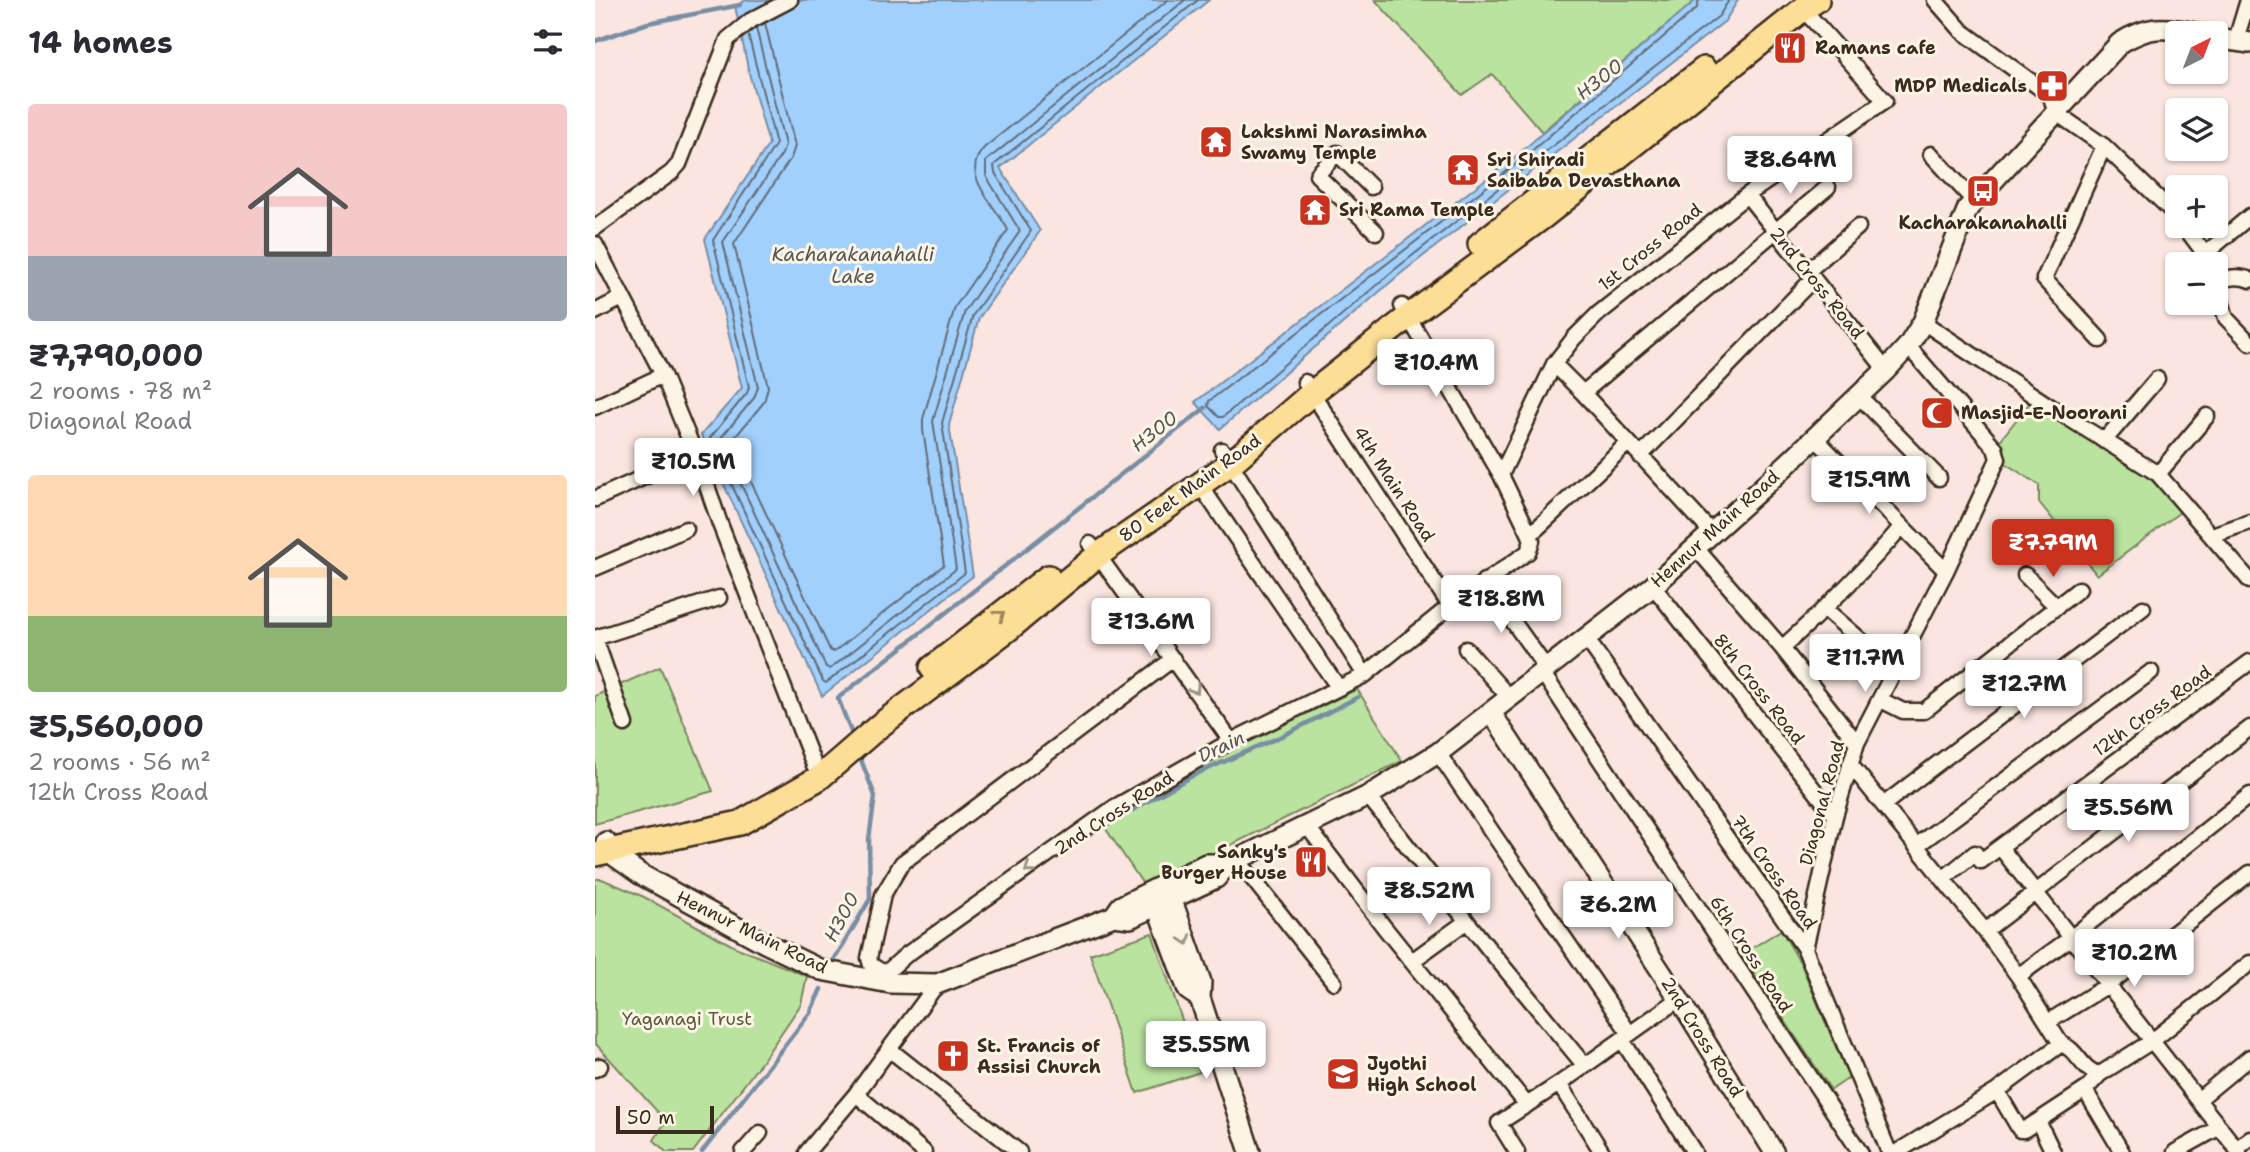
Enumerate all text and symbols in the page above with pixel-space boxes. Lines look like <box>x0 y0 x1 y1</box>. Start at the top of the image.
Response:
north arrow <box>2165 21 2228 84</box>
map controls <box>2165 21 2228 315</box>
text: 14 homes <box>28 22 173 63</box>
icon: filters <box>529 23 567 61</box>
restaurant icon: Ramans cafe <box>1771 29 1809 67</box>
place label: Ramans cafe <box>1815 36 1936 60</box>
water label: H300 <box>1571 53 1628 105</box>
pharmacy icon: MDP Medicals <box>2033 67 2071 105</box>
place label: MDP Medicals <box>1894 74 2027 98</box>
button: layers <box>2165 98 2228 161</box>
place label: Lakshmi Narasimha Swamy Temple <box>1241 120 1427 165</box>
temple icon: Lakshmi Narasimha Swamy Temple <box>1197 123 1235 161</box>
pin: ₹8.64M <box>1733 136 1847 196</box>
text: ₹8.64M <box>1743 144 1837 174</box>
place label: Sri Shiradi Saibaba Devasthana <box>1487 148 1681 193</box>
icon: home <box>235 149 361 275</box>
temple icon: Sri Shiradi Saibaba Devasthana <box>1444 151 1482 189</box>
bus stop icon: Kacharakanahalli <box>1964 172 2002 210</box>
button: + <box>2165 175 2228 238</box>
temple icon: Sri Rama Temple <box>1296 191 1334 229</box>
place label: Sri Rama Temple <box>1339 198 1495 222</box>
street label: 1st Cross Road <box>1593 198 1707 296</box>
place label: Kacharakanahalli <box>1899 211 2067 235</box>
street label: 2nd Cross Road <box>1764 222 1870 344</box>
water label: Kacharakanahalli Lake <box>772 242 935 289</box>
button: − <box>2165 252 2228 315</box>
text: ₹7,790,000 <box>28 335 204 376</box>
pin: ₹10.4M <box>1379 340 1493 399</box>
text: ₹10.4M <box>1393 347 1479 377</box>
text: 2 rooms · 78 m² <box>28 376 212 406</box>
mosque icon: Masjid-E-Noorani <box>1918 394 1956 432</box>
place label: Masjid-E-Noorani <box>1961 401 2127 425</box>
water label: H300 <box>1126 405 1183 457</box>
text: Diagonal Road <box>28 406 192 436</box>
street label: 4th Main Road <box>1348 422 1440 546</box>
street label: 80 Feet Main Road <box>1114 428 1266 548</box>
pin: ₹10.5M <box>636 438 750 498</box>
text: ₹10.5M <box>650 446 736 476</box>
pin: ₹15.9M <box>1812 456 1926 516</box>
text: ₹15.9M <box>1827 464 1911 494</box>
street label: Hennur Main Road <box>1646 465 1784 593</box>
icon: home <box>235 520 361 646</box>
pin: ₹7.79M <box>1996 520 2110 579</box>
text: ₹7.79M <box>2008 527 2098 557</box>
pin: ₹18.8M <box>1444 576 1558 635</box>
text: ₹18.8M <box>1457 583 1545 613</box>
pin: ₹13.6M <box>1094 598 1208 658</box>
text: ₹13.6M <box>1107 606 1195 636</box>
one-way arrow <box>992 610 1004 623</box>
street label: 8th Cross Road <box>1708 629 1810 749</box>
pin: ₹11.7M <box>1808 634 1922 694</box>
text: ₹11.7M <box>1825 642 1905 672</box>
pin: ₹12.7M <box>1967 660 2081 720</box>
street label: 12th Cross Road <box>2088 660 2216 762</box>
text: ₹12.7M <box>1981 668 2067 698</box>
one-way arrow <box>1187 681 1199 694</box>
text: ₹5,560,000 <box>28 706 204 747</box>
water label: Drain <box>1194 725 1249 768</box>
street label: Diagonal Road <box>1794 738 1850 868</box>
text: 2 rooms · 56 m² <box>28 747 211 777</box>
street label: 2nd Cross Road <box>1050 765 1178 861</box>
text: 12th Cross Road <box>28 777 208 807</box>
pin: ₹5.56M <box>2071 784 2185 844</box>
text: ₹5.56M <box>2083 792 2173 822</box>
street label: 7th Cross Road <box>1726 810 1822 934</box>
place label: Sanky's Burger House <box>1161 840 1287 885</box>
restaurant icon: Sanky's Burger House <box>1292 843 1330 881</box>
one-way arrow <box>1024 860 1037 873</box>
pin: ₹8.52M <box>1372 867 1486 927</box>
text: ₹8.52M <box>1383 875 1475 905</box>
pin: ₹6.2M <box>1569 881 1667 941</box>
street label: Hennur Main Road <box>672 885 832 979</box>
water label: H300 <box>818 888 865 946</box>
text: ₹6.2M <box>1579 889 1657 919</box>
street label: 6th Cross Road <box>1704 891 1798 1017</box>
pin: ₹10.2M <box>2077 930 2191 989</box>
one-way arrow <box>1178 934 1192 946</box>
text: ₹10.2M <box>2091 937 2177 967</box>
street label: 2nd Cross Road <box>1655 972 1749 1102</box>
park label: Yaganagi Trust <box>622 1007 752 1031</box>
pin: ₹5.55M <box>1149 1021 1263 1081</box>
text: ₹5.55M <box>1162 1029 1250 1059</box>
place label: St. Francis of Assisi Church <box>977 1034 1101 1079</box>
church icon: St. Francis of Assisi Church <box>934 1037 972 1075</box>
place label: Jyothi High School <box>1367 1052 1476 1097</box>
school or university icon: Jyothi High School <box>1324 1055 1362 1093</box>
scale bar <box>616 1103 714 1135</box>
text: 50 m <box>627 1105 675 1130</box>

